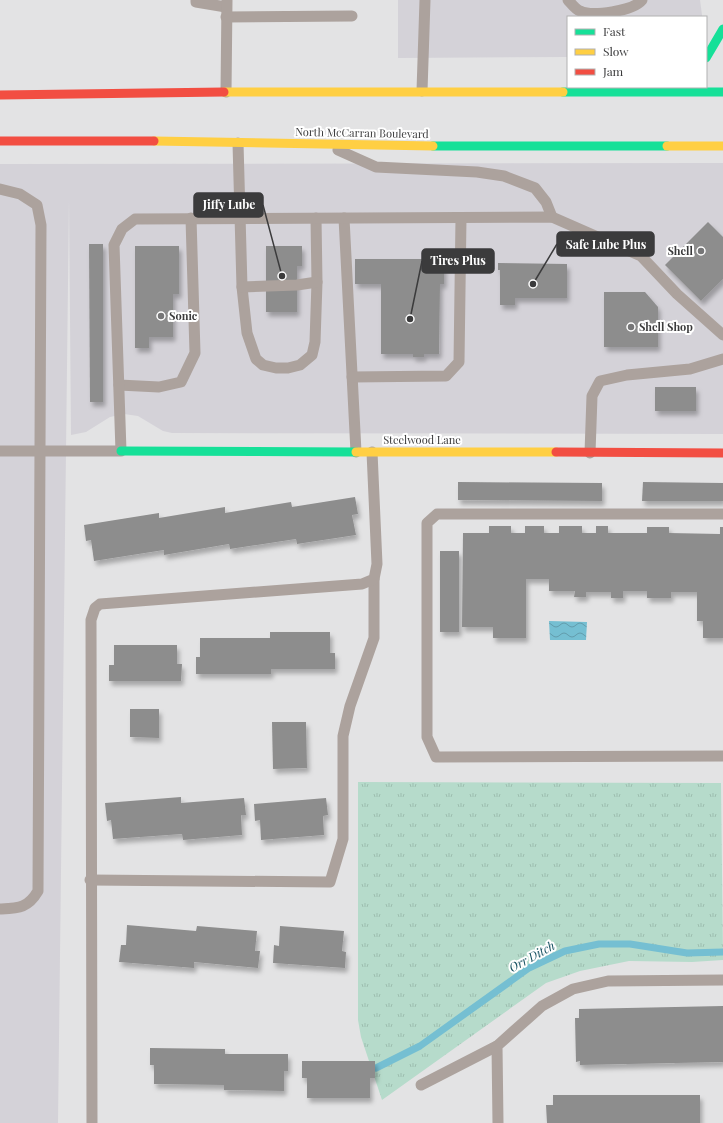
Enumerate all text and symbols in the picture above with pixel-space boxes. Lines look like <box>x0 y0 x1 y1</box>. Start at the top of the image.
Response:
legend <box>567 16 707 88</box>
text: Fast <box>603 23 626 39</box>
text: Slow <box>603 43 629 59</box>
text: Jam <box>602 63 624 79</box>
street label: North McCarran Boulevard <box>295 124 430 141</box>
callout: Jiffy Lube <box>194 193 263 217</box>
text: Jiffy Lube <box>202 196 255 212</box>
callout: Safe Lube Plus <box>557 232 654 256</box>
text: Safe Lube Plus <box>566 236 647 252</box>
place label: Shell <box>667 243 694 258</box>
marker: Shell <box>696 246 706 256</box>
callout: Tires Plus <box>422 249 494 273</box>
text: Tires Plus <box>430 252 486 268</box>
place label: Sonic <box>169 308 198 323</box>
marker: Sonic <box>156 311 166 321</box>
place label: Shell Shop <box>639 319 693 334</box>
marker: Shell Shop <box>626 322 636 332</box>
street label: Steelwood Lane <box>383 432 461 447</box>
water label: Orr Ditch <box>506 937 557 975</box>

